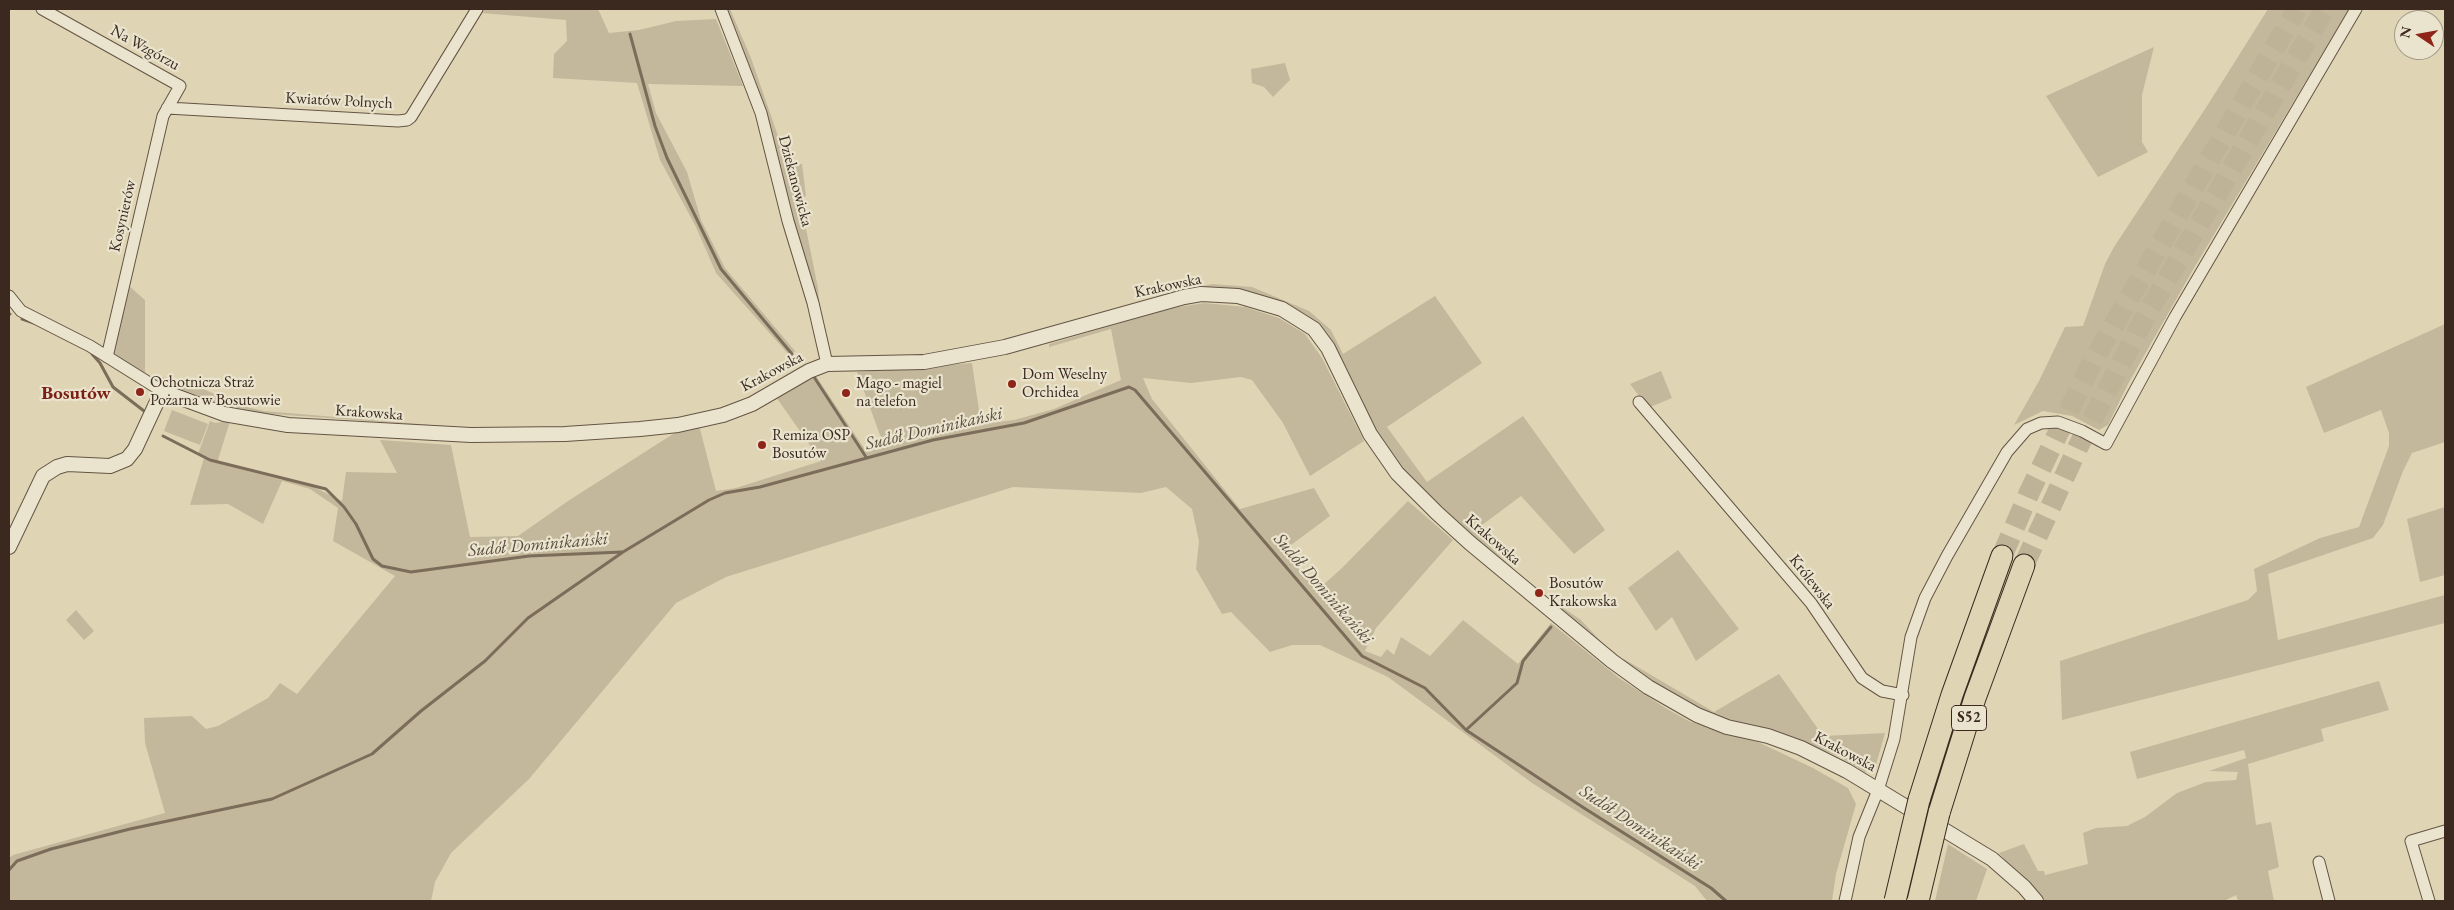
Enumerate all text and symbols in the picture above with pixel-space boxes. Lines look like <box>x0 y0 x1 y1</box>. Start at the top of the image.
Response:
north arrow <box>2394 10 2444 60</box>
street label: Na Wzgórzu <box>107 21 183 75</box>
text: N <box>2395 25 2415 40</box>
street label: Kwiatów Polnych <box>285 89 393 113</box>
street label: Dziekanowicka <box>774 133 816 229</box>
street label: Kosynierów <box>105 178 141 254</box>
street label: Krakowska <box>1133 270 1203 302</box>
street label: Krakowska <box>738 348 806 396</box>
place label: Dom Weselny Orchidea <box>1022 365 1107 403</box>
place label: Ochotnicza Straż Pożarna w Bosutowie <box>150 373 280 411</box>
place label: Mago - magiel na telefon <box>856 374 942 412</box>
marker: Dom Weselny Orchidea <box>1006 378 1018 390</box>
district label: Bosutów <box>41 383 111 405</box>
marker: Ochotnicza Straż Pożarna w Bosutowie <box>134 386 146 398</box>
marker: Mago - magiel na telefon <box>840 387 852 399</box>
street label: Krakowska <box>335 401 403 425</box>
water label: Sudół Dominikański <box>863 403 1005 455</box>
place label: Remiza OSP Bosutów <box>772 426 850 464</box>
marker: Remiza OSP Bosutów <box>756 439 768 451</box>
street label: Krakowska <box>1461 511 1525 569</box>
water label: Sudół Dominikański <box>467 528 609 562</box>
water label: Sudół Dominikański <box>1269 529 1377 649</box>
street label: Królewska <box>1785 551 1839 613</box>
place label: Bosutów Krakowska <box>1549 574 1617 612</box>
marker: Bosutów Krakowska <box>1533 587 1545 599</box>
road number: S52 <box>1952 706 1986 730</box>
street label: Krakowska <box>1811 728 1879 776</box>
water label: Sudół Dominikański <box>1575 781 1705 875</box>

